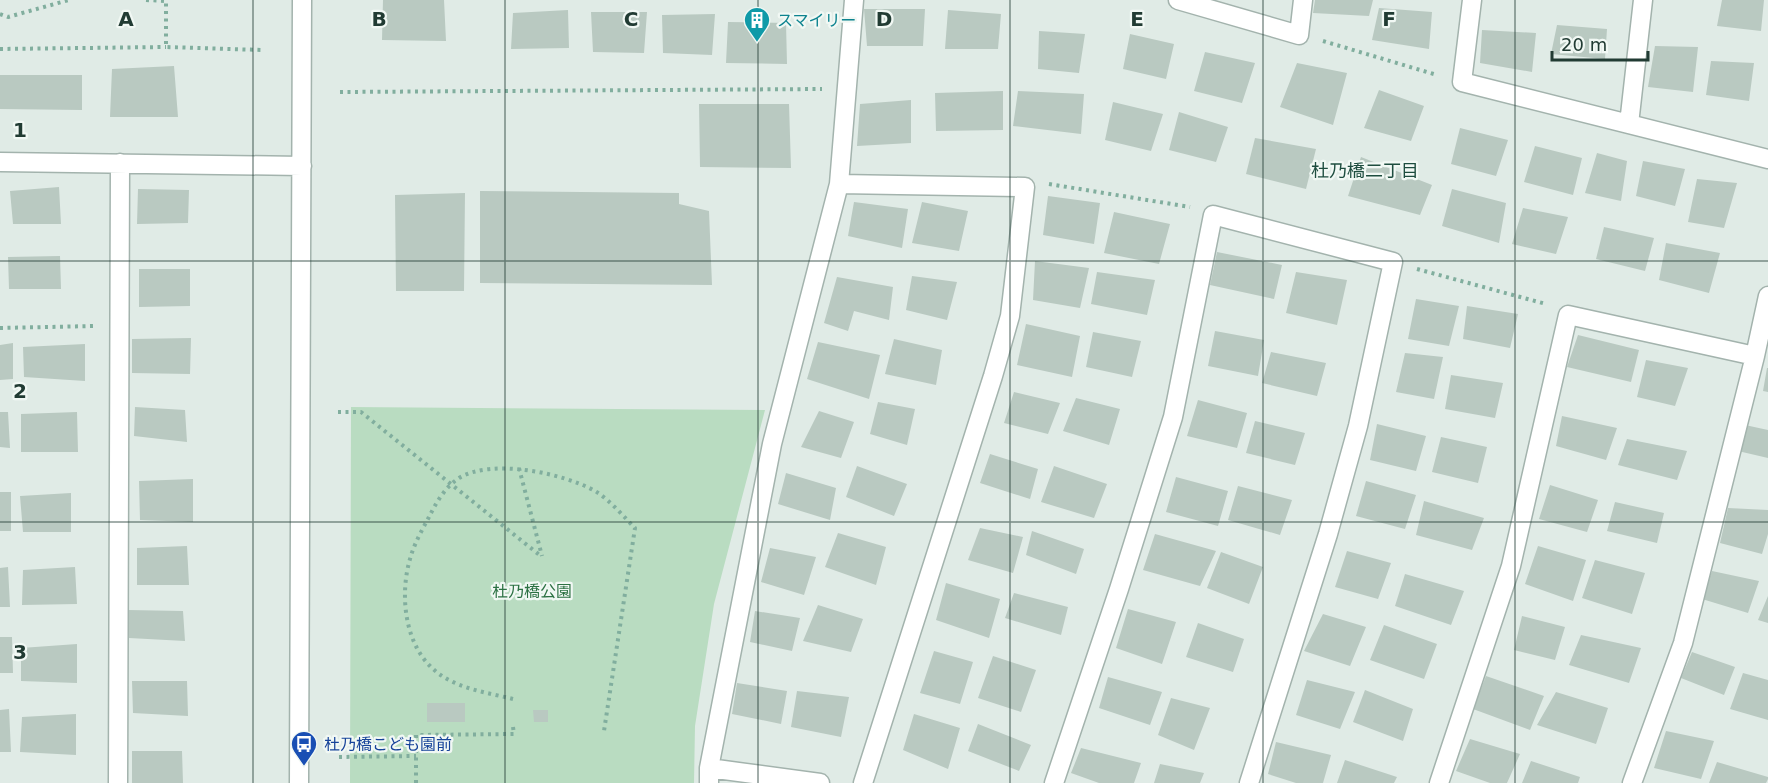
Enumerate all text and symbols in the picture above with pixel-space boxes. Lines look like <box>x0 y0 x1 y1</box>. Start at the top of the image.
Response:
building icon: スマイリー <box>742 5 772 43</box>
text: A <box>118 7 134 31</box>
text: B <box>371 7 387 31</box>
text: C <box>624 7 638 31</box>
text: D <box>876 7 892 31</box>
text: E <box>1130 7 1144 31</box>
text: F <box>1382 7 1396 31</box>
place label: スマイリー <box>777 11 857 30</box>
scale bar <box>1552 24 1648 62</box>
text: 20 m <box>1561 34 1607 55</box>
text: 1 <box>13 118 27 142</box>
district label: 杜乃橋二丁目 <box>1311 160 1419 181</box>
text: 2 <box>13 379 27 403</box>
park label: 杜乃橋公園 <box>492 582 572 601</box>
text: 3 <box>13 640 27 664</box>
bus stop icon: 杜乃橋こども園前 <box>289 729 319 767</box>
place label: 杜乃橋こども園前 <box>324 735 452 754</box>

